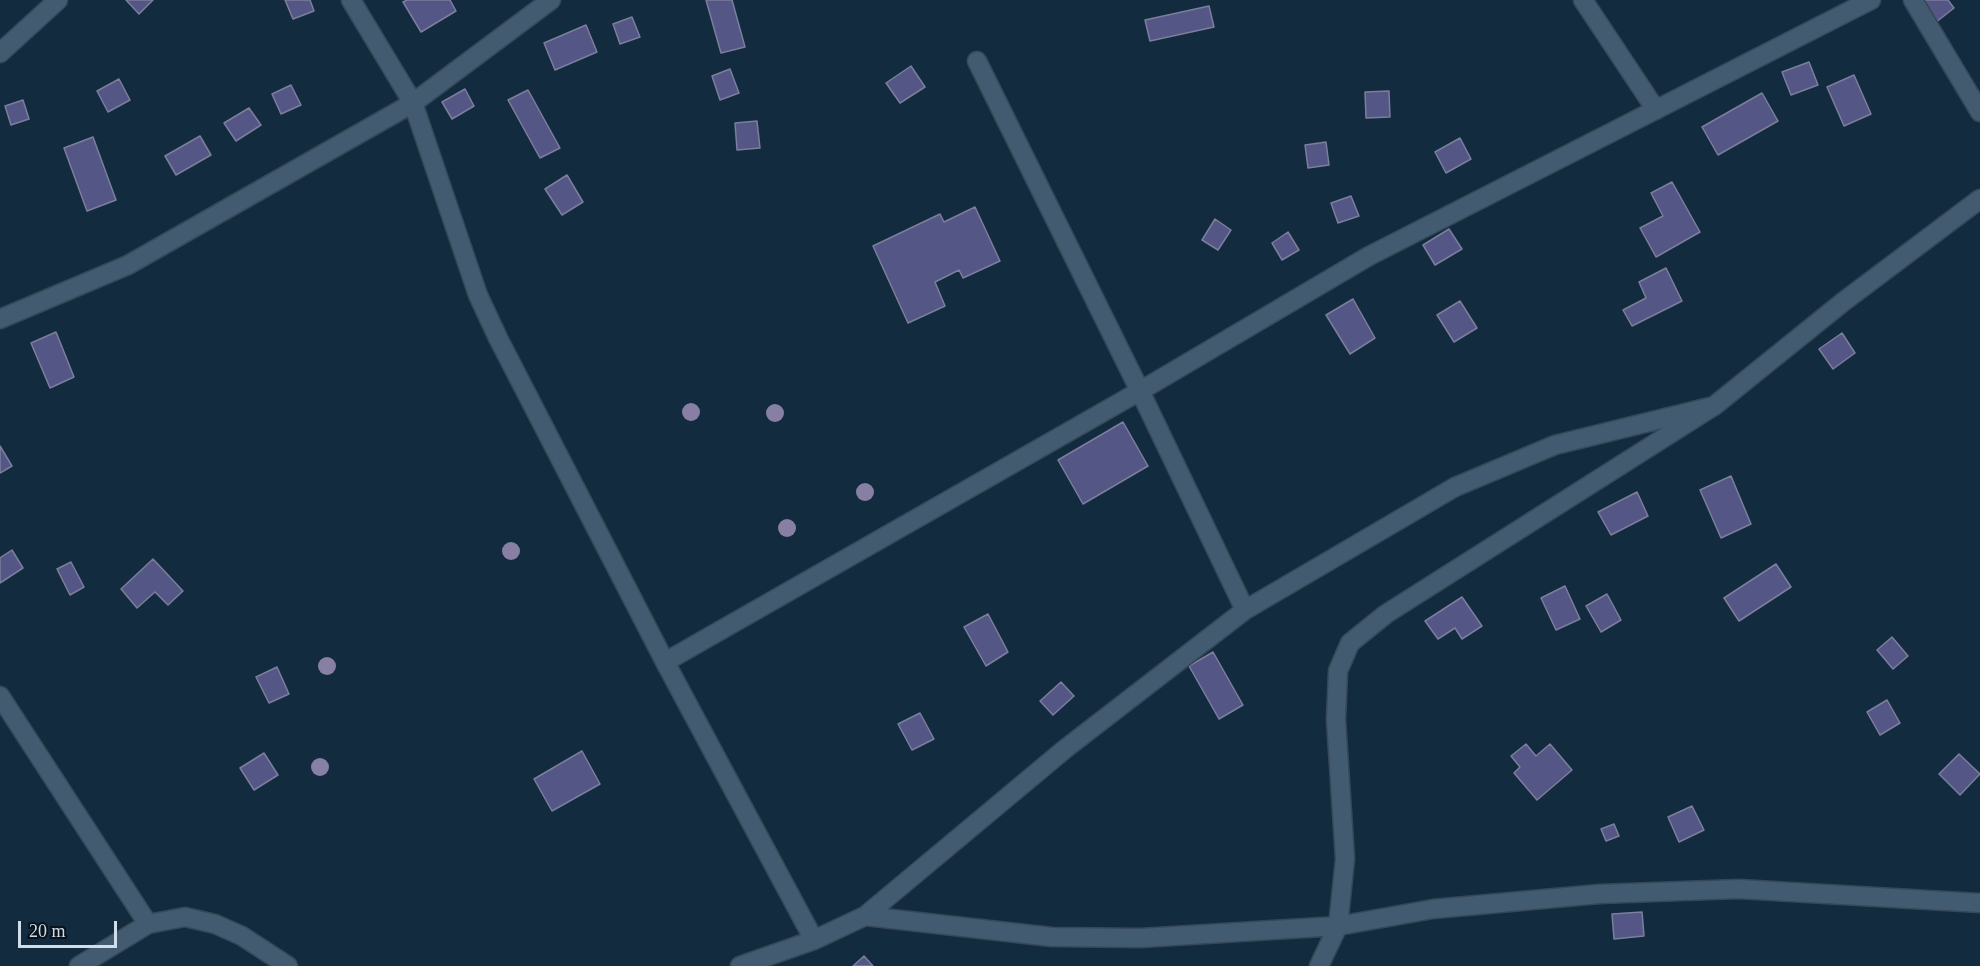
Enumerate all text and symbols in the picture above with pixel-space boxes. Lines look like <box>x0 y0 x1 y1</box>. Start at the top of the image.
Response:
scale bar <box>21 909 120 947</box>
text: 20 m <box>29 921 66 941</box>

